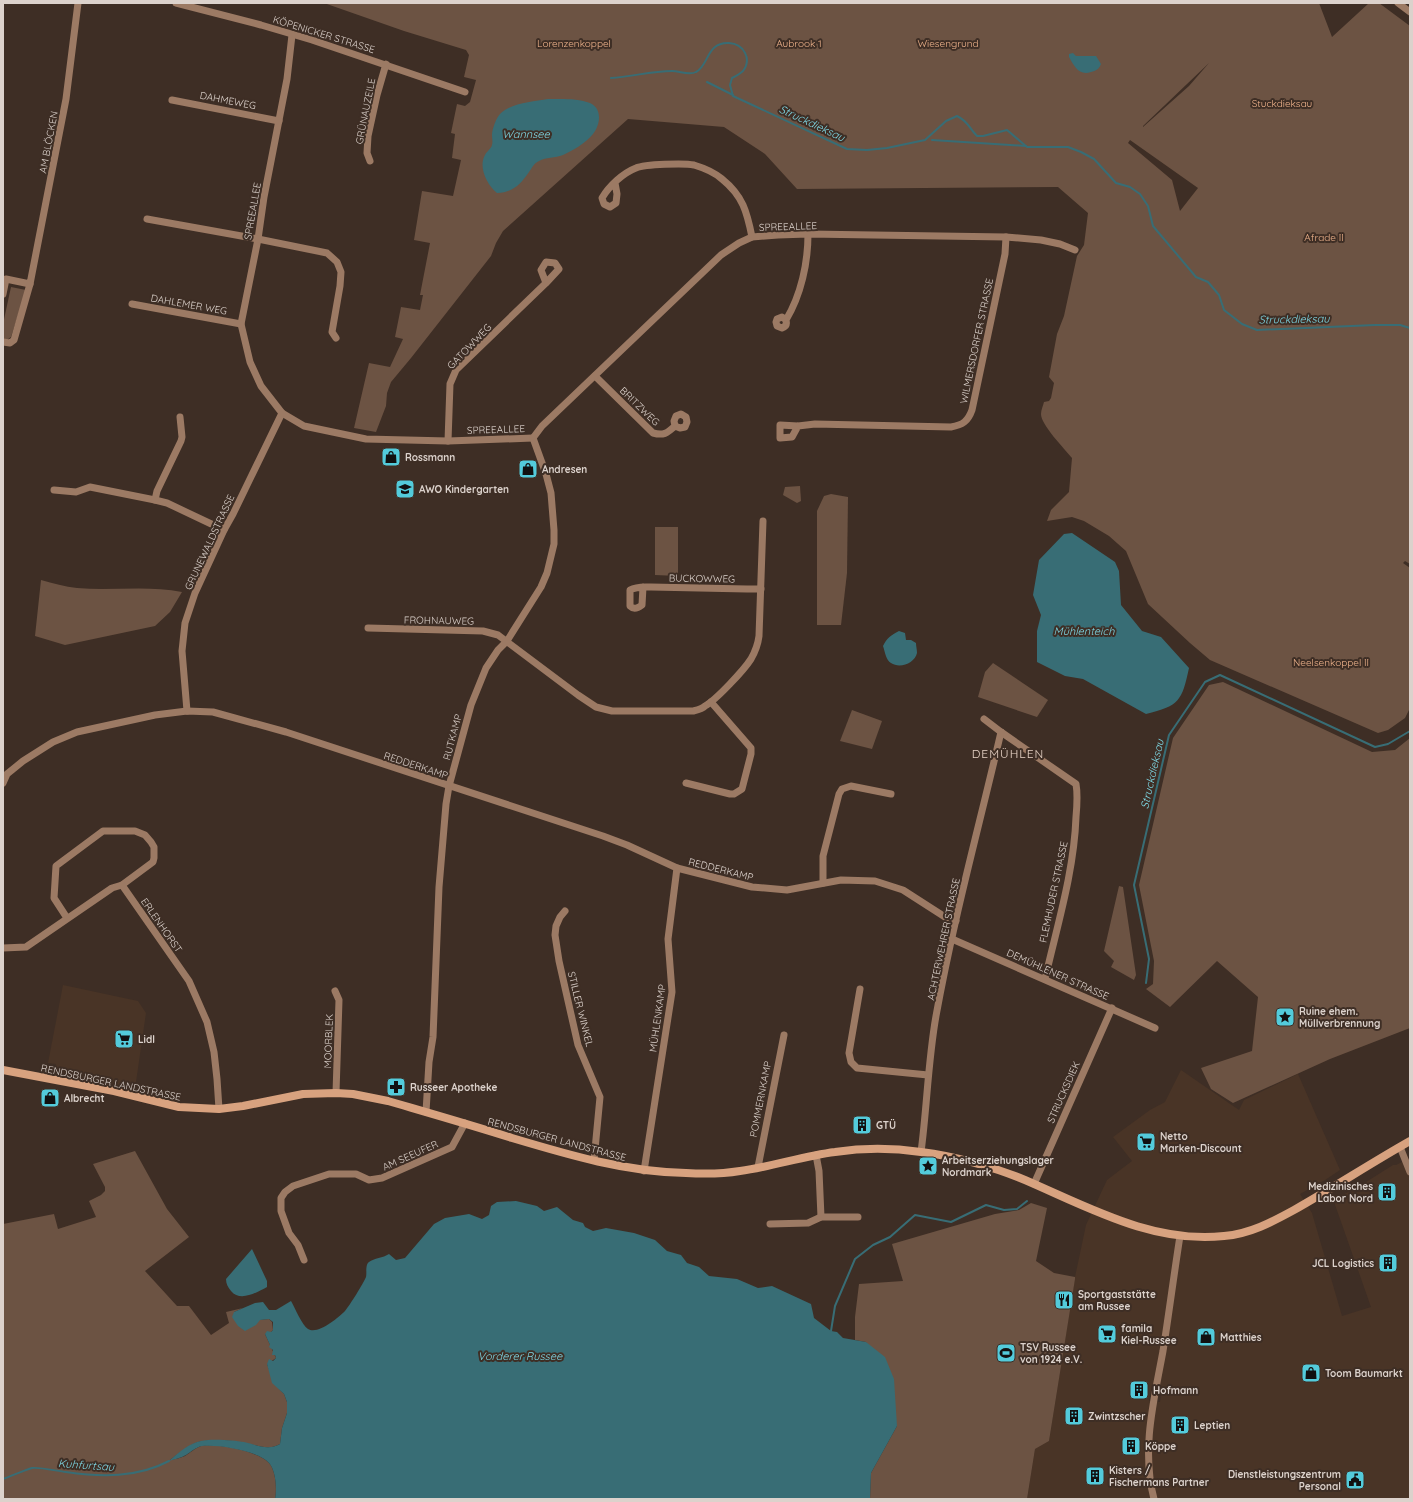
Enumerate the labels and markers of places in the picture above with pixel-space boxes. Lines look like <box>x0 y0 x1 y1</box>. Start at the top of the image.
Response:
shop icon: Rossmann <box>380 446 402 468</box>
place label: Rossmann <box>405 451 455 464</box>
shop icon: Andresen <box>517 458 539 480</box>
place label: Andresen <box>542 463 587 476</box>
school or university icon: AWO Kindergarten <box>394 478 416 500</box>
place label: AWO Kindergarten <box>419 483 509 496</box>
place label: Ruine ehem. Müllverbrennung <box>1299 1005 1380 1030</box>
place icon: Ruine ehem. Müllverbrennung <box>1274 1006 1296 1028</box>
supermarket icon: Lidl <box>113 1028 135 1050</box>
place label: Lidl <box>138 1033 155 1046</box>
pharmacy icon: Russeer Apotheke <box>385 1076 407 1098</box>
place label: Russeer Apotheke <box>410 1081 497 1094</box>
shop icon: Albrecht <box>39 1087 61 1109</box>
place label: Albrecht <box>64 1092 105 1105</box>
building icon: GTÜ <box>851 1114 873 1136</box>
place label: GTÜ <box>876 1118 896 1132</box>
place label: Netto Marken-Discount <box>1160 1130 1242 1155</box>
supermarket icon: Netto Marken-Discount <box>1135 1131 1157 1153</box>
place label: Arbeitserziehungslager Nordmark <box>942 1154 1055 1179</box>
place icon: Arbeitserziehungslager Nordmark <box>917 1155 939 1177</box>
place label: Medizinisches Labor Nord <box>1308 1180 1373 1205</box>
building icon: Medizinisches Labor Nord <box>1376 1181 1398 1203</box>
building icon: JCL Logistics <box>1377 1252 1399 1274</box>
place label: JCL Logistics <box>1312 1257 1374 1270</box>
place label: Sportgaststätte am Russee <box>1078 1288 1156 1313</box>
restaurant icon: Sportgaststätte am Russee <box>1053 1289 1075 1311</box>
place label: famila Kiel-Russee <box>1121 1322 1177 1347</box>
supermarket icon: famila Kiel-Russee <box>1096 1323 1118 1345</box>
shop icon: Matthies <box>1195 1326 1217 1348</box>
place label: Matthies <box>1220 1331 1262 1344</box>
place label: TSV Russee von 1924 e.V. <box>1020 1341 1082 1366</box>
sports icon: TSV Russee von 1924 e.V. <box>995 1342 1017 1364</box>
shop icon: Toom Baumarkt <box>1300 1362 1322 1384</box>
place label: Toom Baumarkt <box>1325 1367 1403 1380</box>
building icon: Hofmann <box>1128 1379 1150 1401</box>
place label: Hofmann <box>1153 1384 1198 1397</box>
building icon: Zwintzscher <box>1063 1405 1085 1427</box>
place label: Zwintzscher <box>1088 1410 1146 1423</box>
building icon: Leptien <box>1169 1414 1191 1436</box>
place label: Leptien <box>1194 1419 1230 1432</box>
building icon: Köppe <box>1120 1435 1142 1457</box>
place label: Köppe <box>1145 1440 1176 1453</box>
place label: Kisters / Fischermans Partner <box>1109 1464 1210 1489</box>
building icon: Kisters / Fischermans Partner <box>1084 1465 1106 1487</box>
place label: Dienstleistungszentrum Personal <box>1228 1468 1341 1493</box>
public building icon: Dienstleistungszentrum Personal <box>1344 1469 1366 1491</box>

